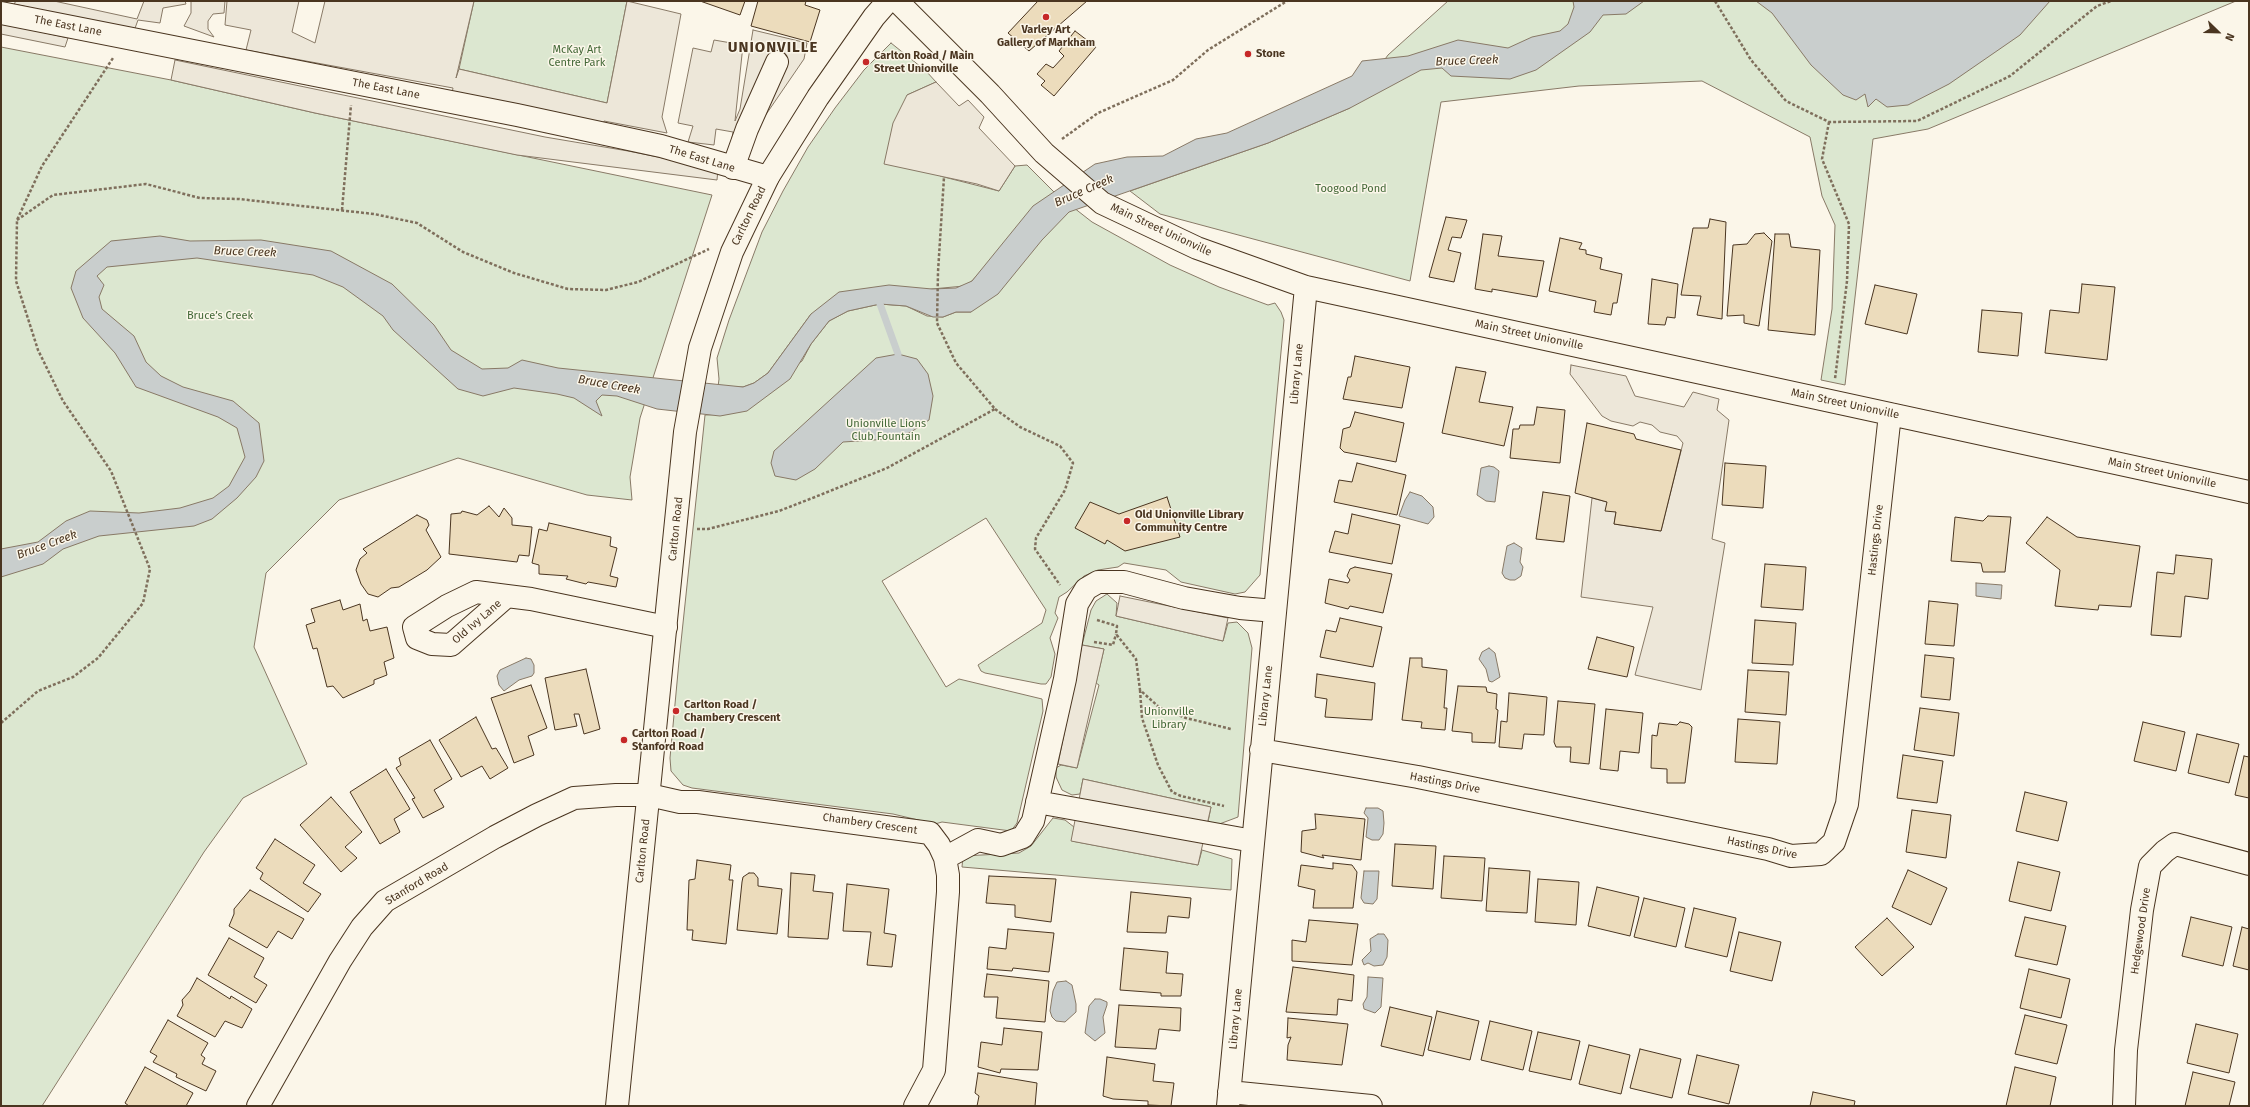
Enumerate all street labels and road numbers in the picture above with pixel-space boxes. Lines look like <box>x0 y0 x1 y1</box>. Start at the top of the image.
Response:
street label: The East Lane <box>33 13 103 39</box>
street label: The East Lane <box>351 76 421 102</box>
street label: The East Lane <box>667 143 737 175</box>
street label: Carlton Road <box>729 184 769 248</box>
street label: Main Street Unionville <box>1108 201 1214 259</box>
street label: Main Street Unionville <box>1474 317 1584 353</box>
street label: Library Lane <box>1288 343 1306 405</box>
street label: Main Street Unionville <box>1790 386 1900 422</box>
street label: Main Street Unionville <box>2107 455 2217 491</box>
street label: Carlton Road <box>666 496 686 562</box>
street label: Hastings Drive <box>1866 504 1886 576</box>
street label: Old Ivy Lane <box>450 597 504 647</box>
street label: Library Lane <box>1256 665 1276 727</box>
street label: Hastings Drive <box>1409 770 1481 796</box>
street label: Chambery Crescent <box>822 811 918 837</box>
street label: Carlton Road <box>633 818 653 884</box>
street label: Hastings Drive <box>1726 834 1798 862</box>
street label: Stanford Road <box>383 860 451 908</box>
street label: Hedgewood Drive <box>2128 887 2154 975</box>
street label: Library Lane <box>1227 988 1245 1050</box>

